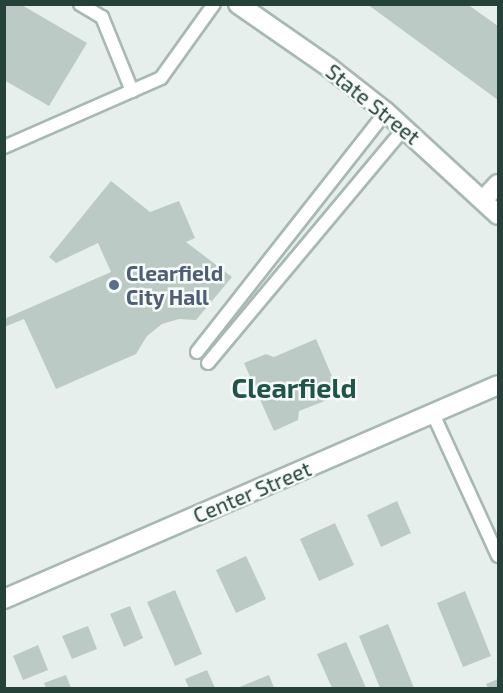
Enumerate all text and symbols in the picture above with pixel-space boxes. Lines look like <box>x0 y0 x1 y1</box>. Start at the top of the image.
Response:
street label: State Street <box>321 58 425 150</box>
place label: Clearfield City Hall <box>126 260 223 310</box>
marker: Clearfield City Hall <box>107 278 121 292</box>
district label: Clearfield <box>231 372 357 404</box>
street label: Center Street <box>189 456 315 528</box>

